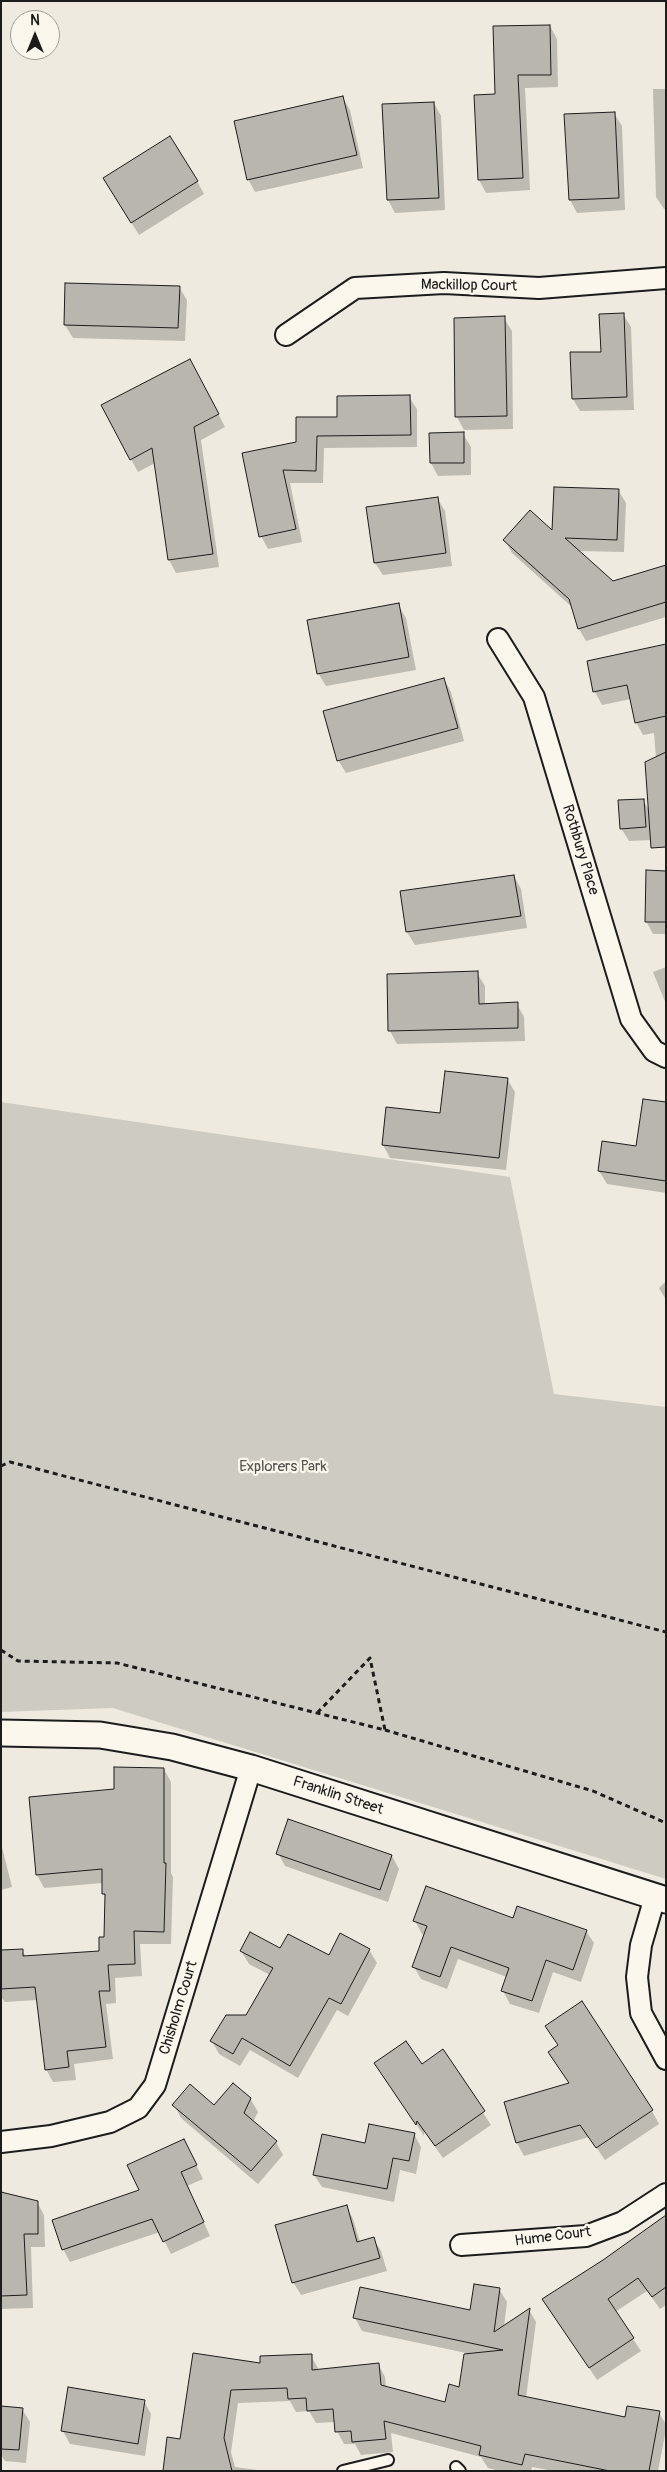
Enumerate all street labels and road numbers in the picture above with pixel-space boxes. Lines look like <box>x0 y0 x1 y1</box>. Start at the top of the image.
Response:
street label: Mackillop Court <box>421 276 517 296</box>
street label: Rothbury Place <box>558 803 602 897</box>
street label: Franklin Street <box>290 1773 386 1819</box>
street label: Chisholm Court <box>156 1959 202 2057</box>
street label: Hume Court <box>514 2223 592 2251</box>

